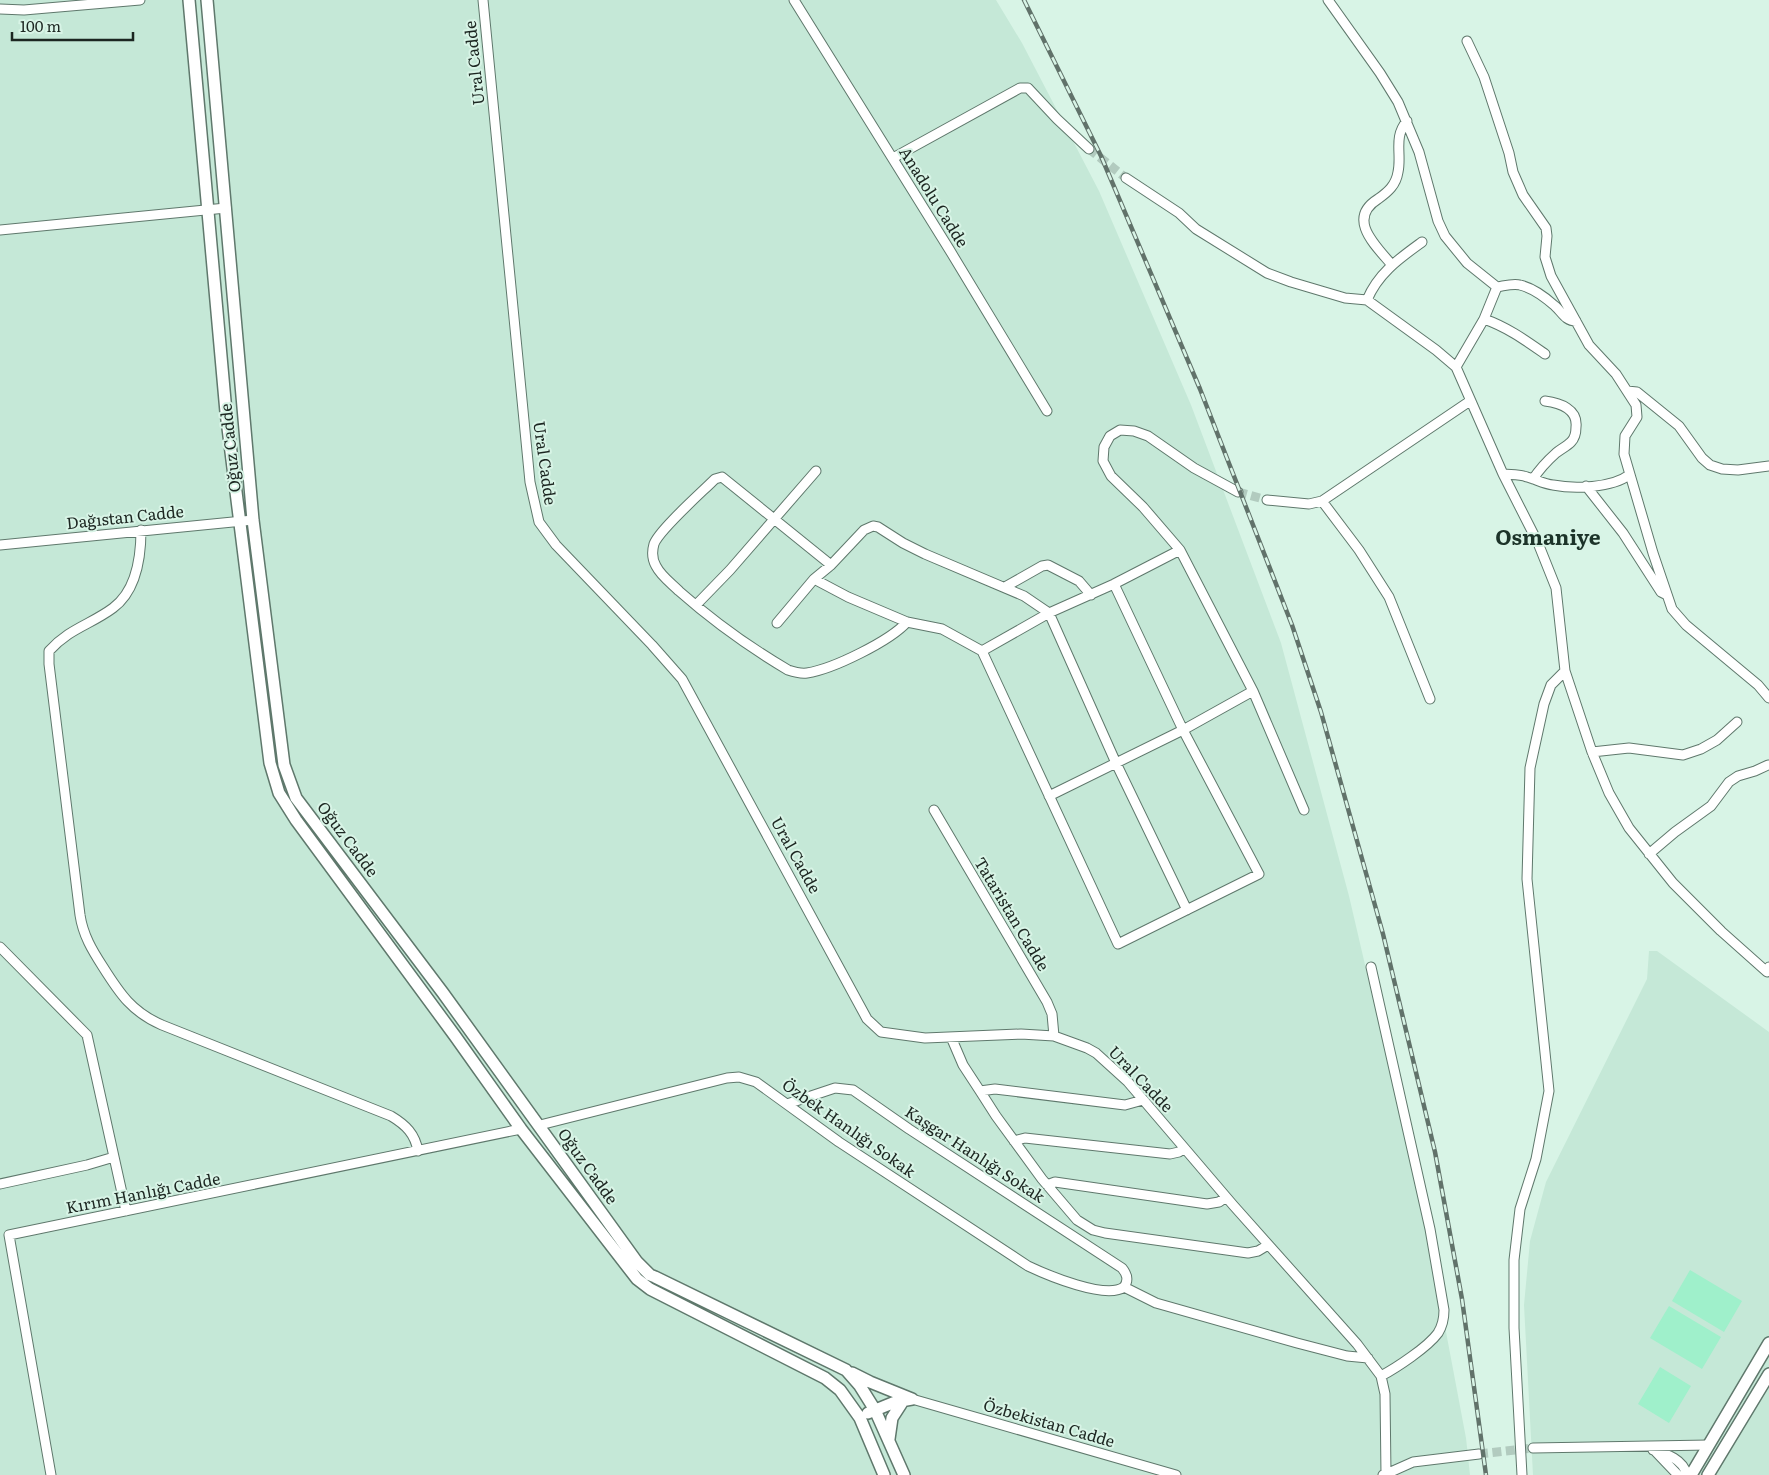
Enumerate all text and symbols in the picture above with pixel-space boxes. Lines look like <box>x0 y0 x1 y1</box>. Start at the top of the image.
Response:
scale bar <box>12 10 134 42</box>
text: 100 m <box>20 14 61 37</box>
street label: Ural Cadde <box>457 20 489 106</box>
street label: Anadolu Cadde <box>894 141 975 252</box>
street label: Oğuz Cadde <box>212 402 246 494</box>
street label: Ural Cadde <box>528 419 564 506</box>
street label: Dağıstan Cadde <box>65 498 185 534</box>
district label: Osmaniye <box>1495 520 1601 551</box>
street label: Oğuz Cadde <box>312 795 385 881</box>
street label: Ural Cadde <box>766 812 828 897</box>
street label: Tataristan Cadde <box>969 852 1056 975</box>
street label: Ural Cadde <box>1104 1040 1180 1117</box>
street label: Özbek Hanlığı Sokak <box>778 1072 921 1182</box>
street label: Kaşgar Hanlığı Sokak <box>901 1099 1051 1208</box>
street label: Oğuz Cadde <box>553 1122 625 1209</box>
street label: Kırım Hanlığı Cadde <box>64 1165 222 1219</box>
street label: Özbekistan Cadde <box>981 1392 1118 1452</box>

